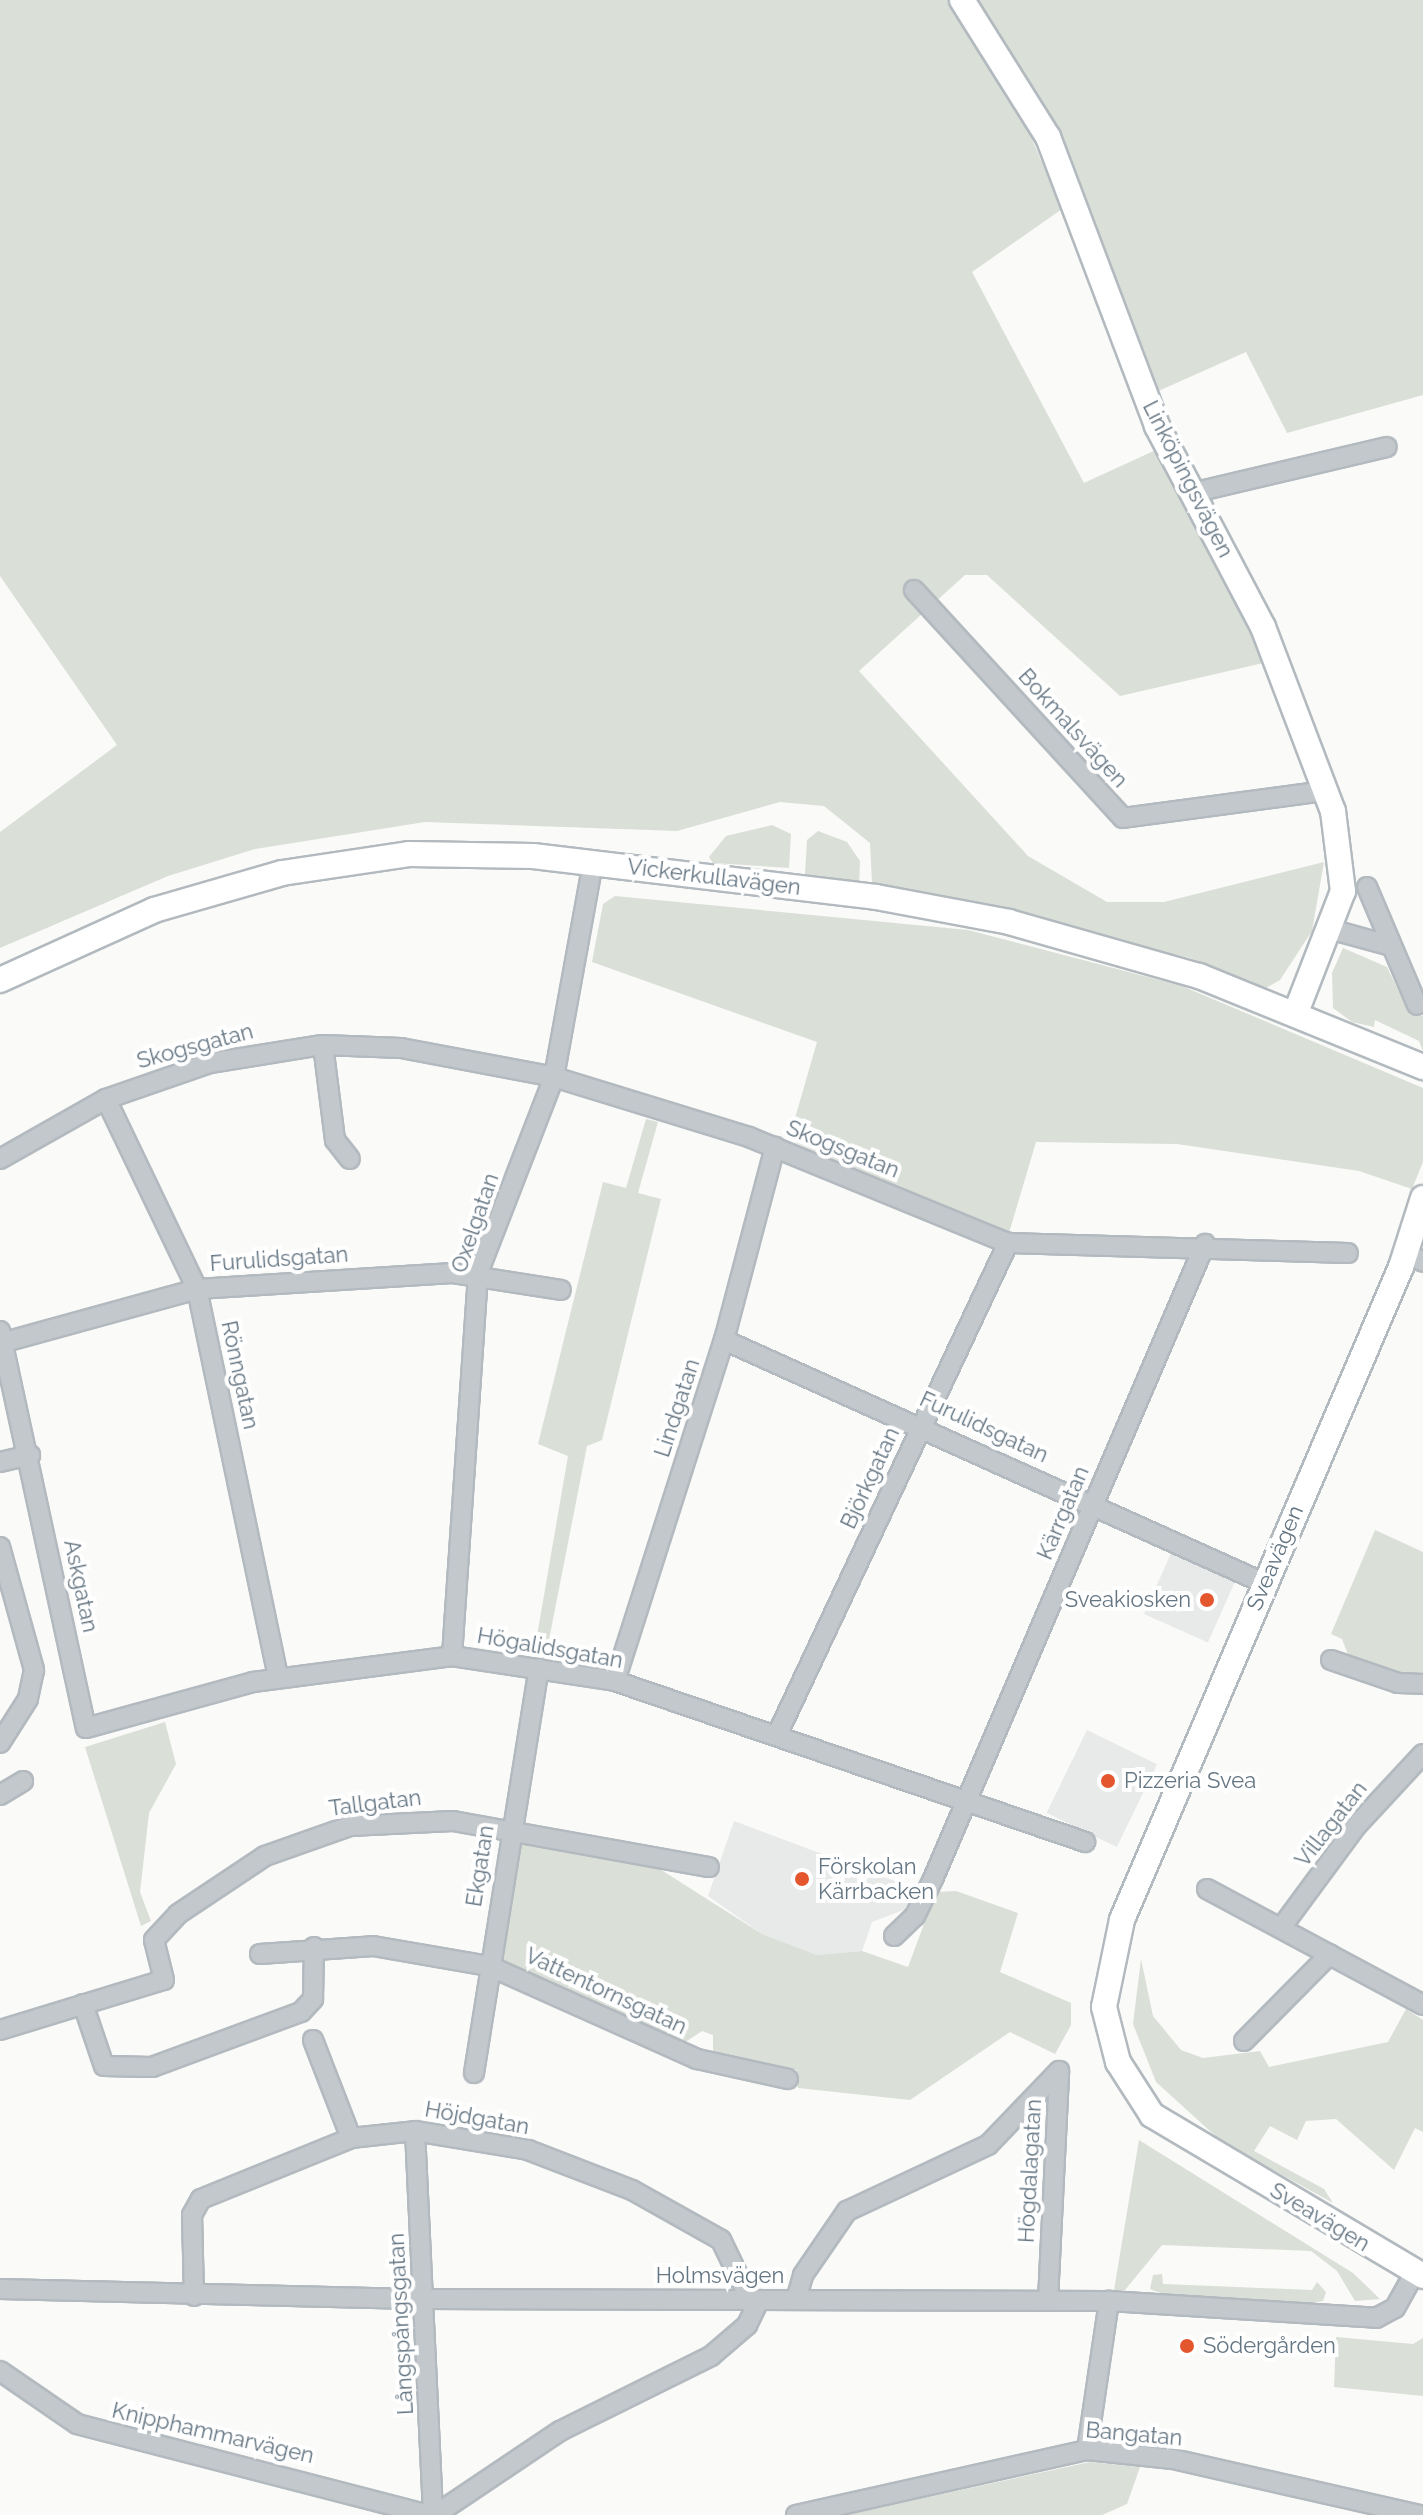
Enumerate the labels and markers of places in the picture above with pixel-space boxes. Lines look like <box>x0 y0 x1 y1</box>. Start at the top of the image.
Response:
place label: Sveakiosken <box>1065 1587 1191 1613</box>
marker: Sveakiosken <box>1198 1591 1216 1609</box>
place label: Pizzeria Svea <box>1124 1768 1256 1794</box>
marker: Pizzeria Svea <box>1099 1772 1117 1790</box>
place label: Förskolan Kärrbacken <box>818 1853 934 1904</box>
marker: Förskolan Kärrbacken <box>793 1870 811 1888</box>
place label: Södergården <box>1203 2333 1336 2359</box>
marker: Södergården <box>1178 2337 1196 2355</box>

